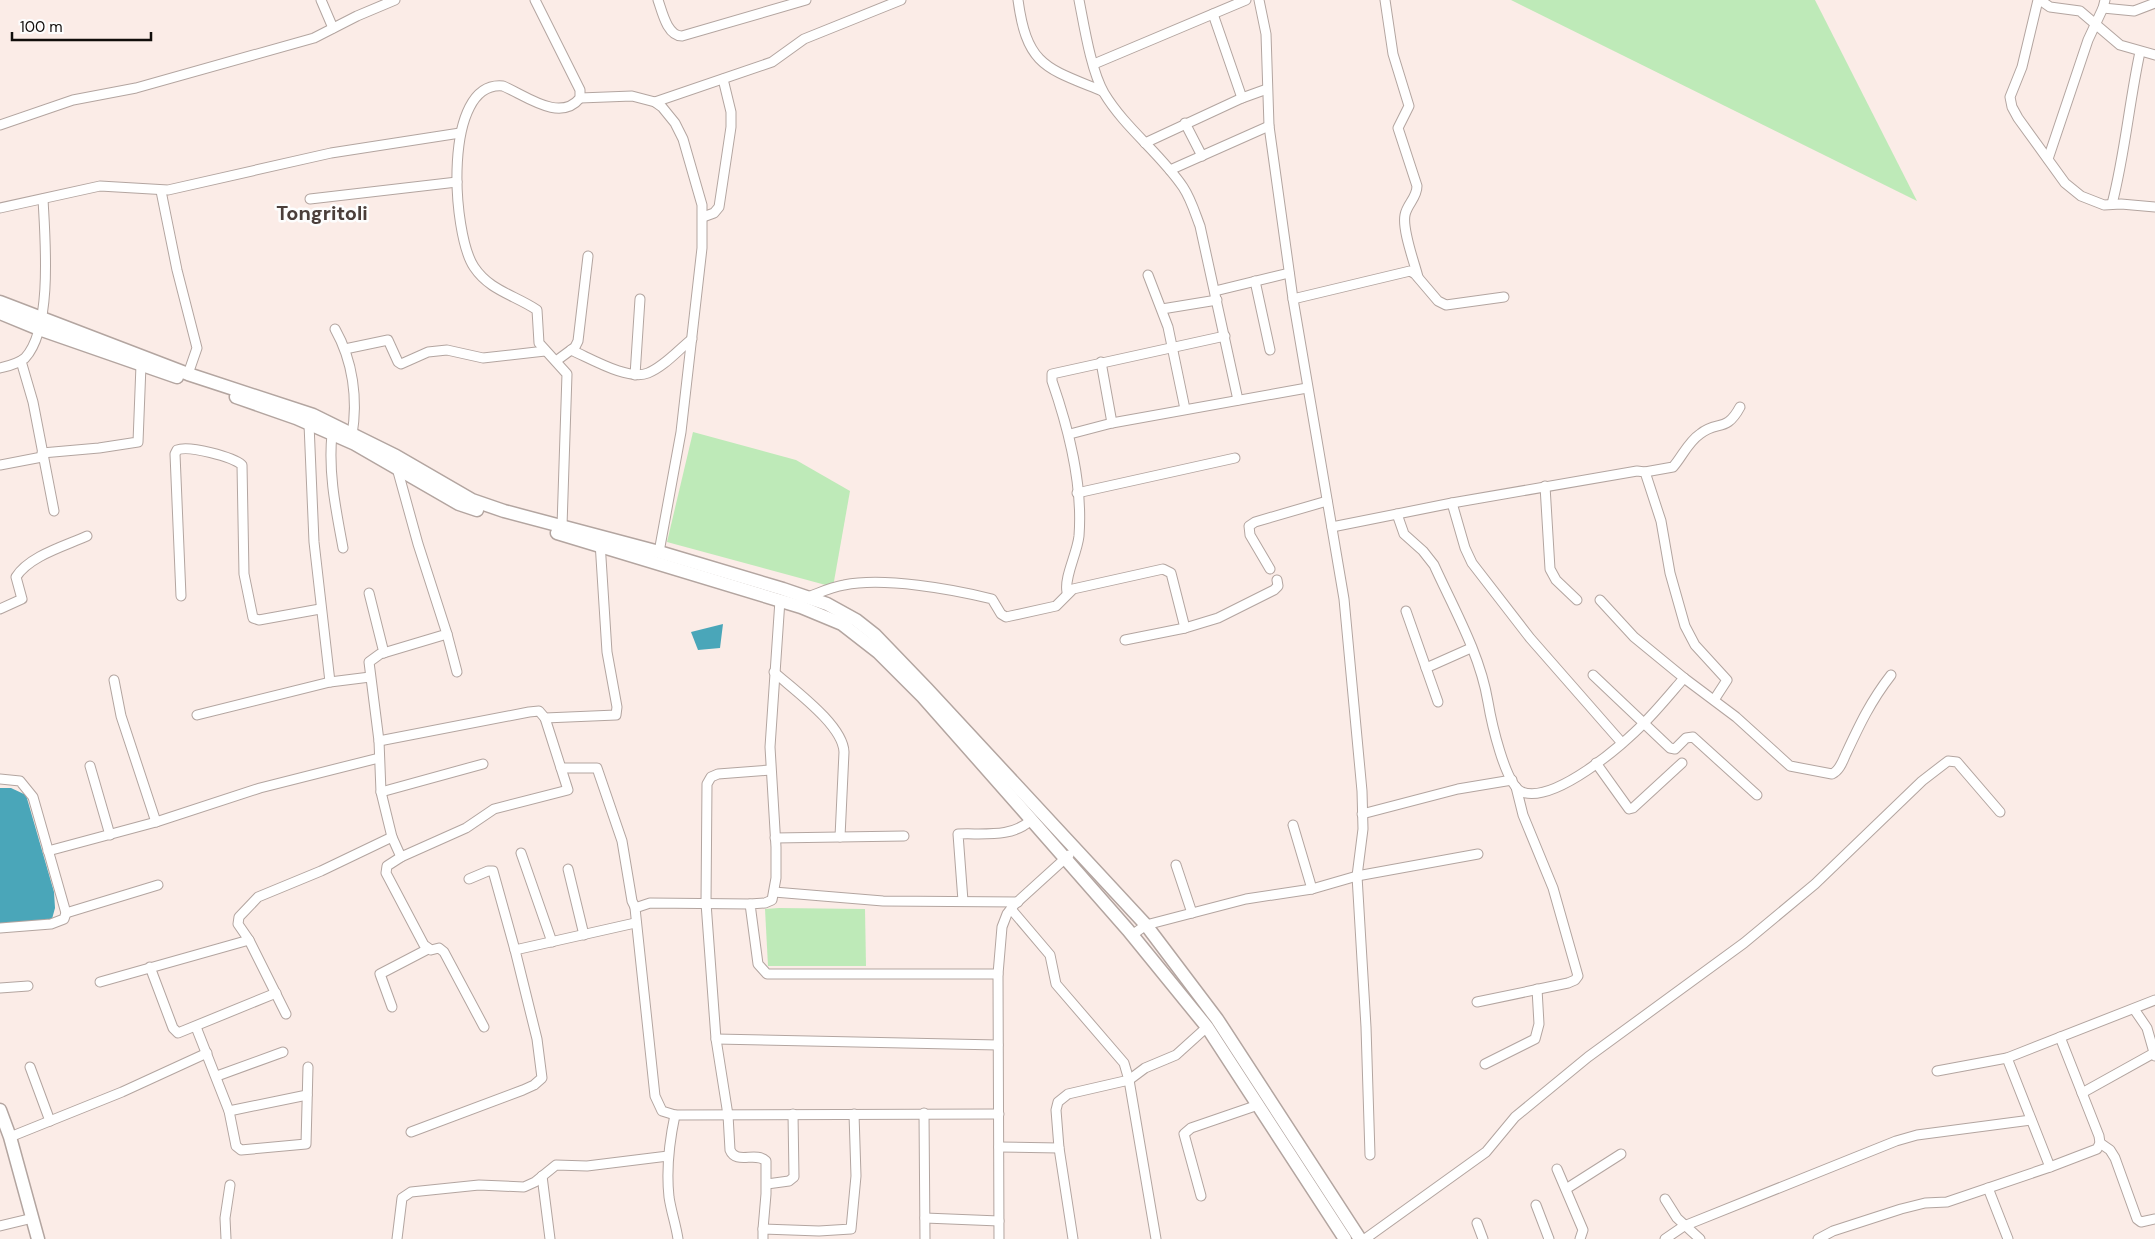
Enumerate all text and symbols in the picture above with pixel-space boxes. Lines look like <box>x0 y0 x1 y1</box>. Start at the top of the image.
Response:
scale bar <box>12 10 151 42</box>
text: 100 m <box>20 17 63 37</box>
district label: Tongritoli <box>276 200 368 226</box>

